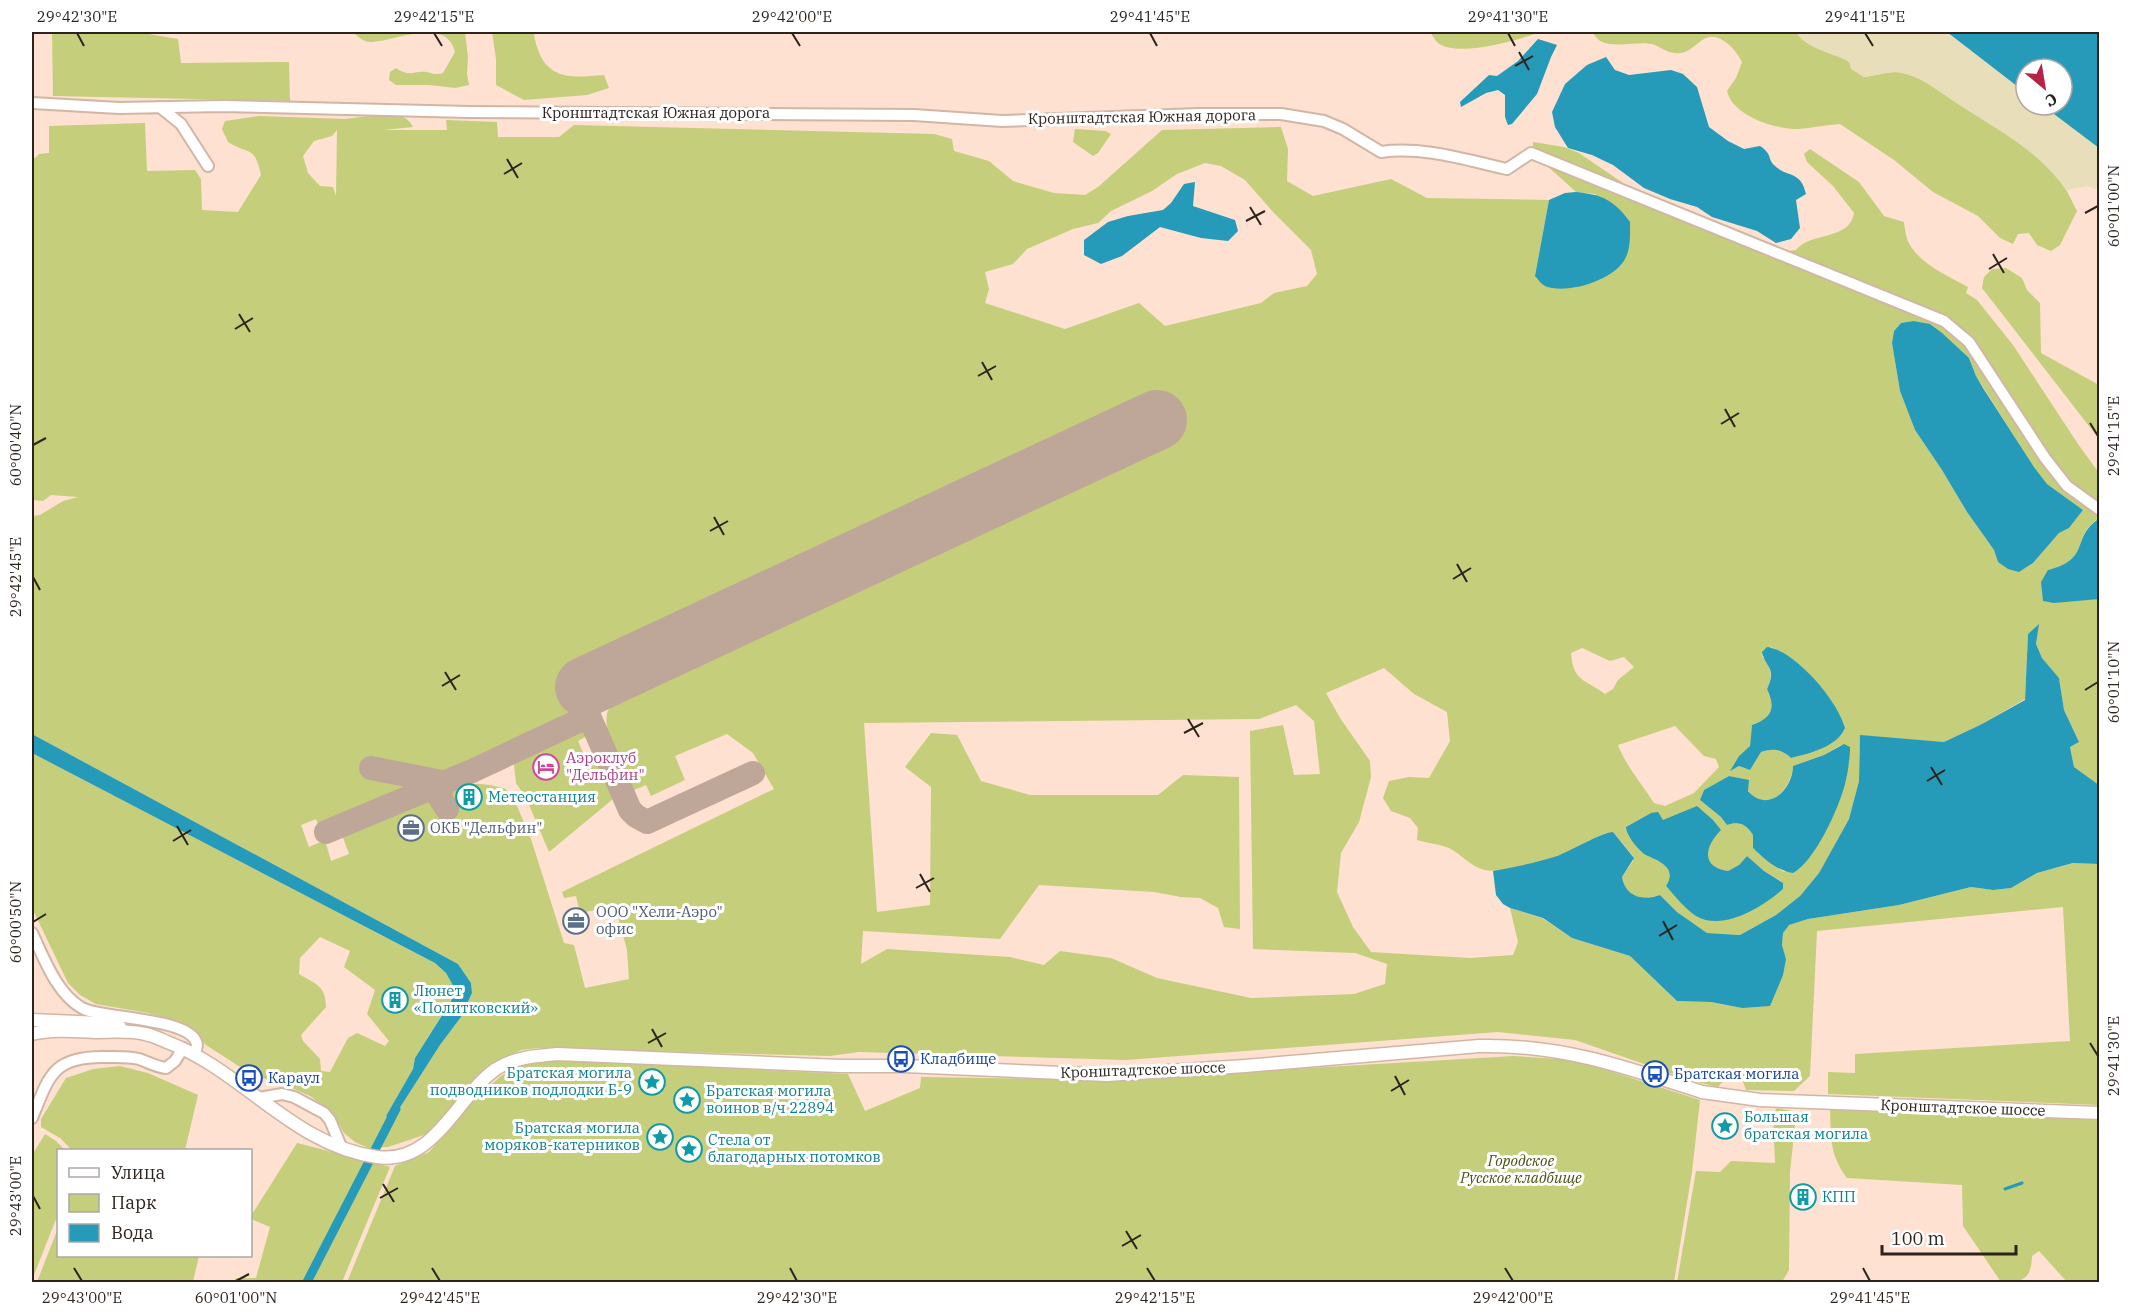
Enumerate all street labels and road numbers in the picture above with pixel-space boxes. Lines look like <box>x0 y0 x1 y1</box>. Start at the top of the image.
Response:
street label: Кронштадтская Южная дорога <box>542 103 770 122</box>
street label: Кронштадтская Южная дорога <box>1028 105 1256 128</box>
street label: Кронштадтское шоссе <box>1060 1057 1226 1082</box>
street label: Кронштадтское шоссе <box>1880 1095 2046 1120</box>

